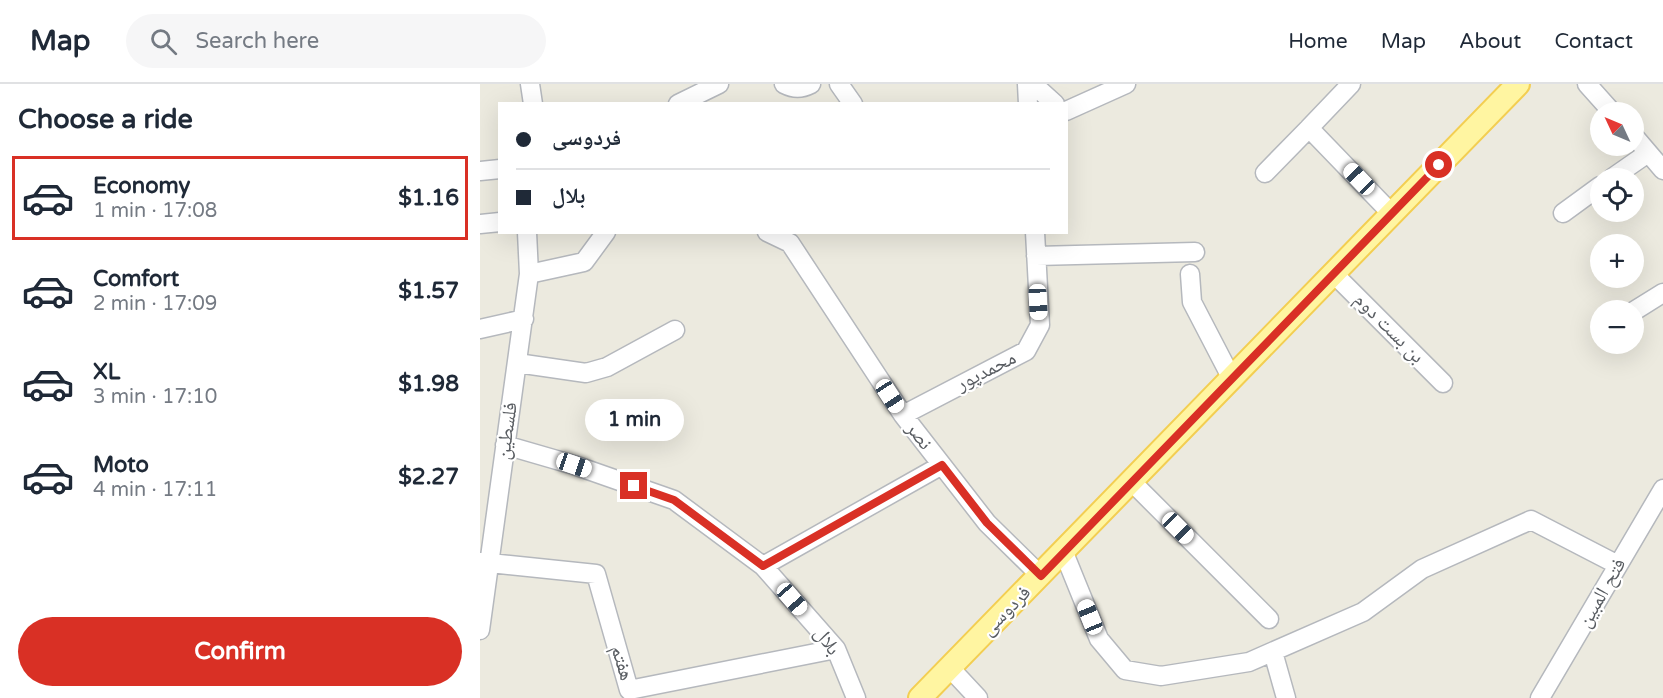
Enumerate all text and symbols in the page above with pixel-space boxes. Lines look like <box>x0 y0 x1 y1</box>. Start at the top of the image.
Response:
search box <box>126 14 546 68</box>
text: Map <box>30 24 90 58</box>
icon: search <box>147 25 180 58</box>
text: Search here <box>195 28 319 54</box>
text: Home <box>1288 29 1348 54</box>
text: Map <box>1381 29 1426 54</box>
text: About <box>1459 29 1521 54</box>
text: Contact <box>1554 29 1633 54</box>
north arrow <box>1590 102 1644 156</box>
map controls <box>1590 102 1644 354</box>
text: Choose a ride <box>18 103 193 136</box>
text: فردوسی <box>552 125 621 151</box>
route start <box>1425 151 1452 178</box>
car <box>1340 160 1378 198</box>
button: locate <box>1590 168 1644 222</box>
icon: car <box>21 171 75 225</box>
text: Economy <box>93 173 190 199</box>
text: بلال <box>552 183 585 209</box>
text: $1.16 <box>398 185 459 211</box>
text: 1 min · 17:08 <box>93 199 217 223</box>
button: + <box>1590 234 1644 288</box>
icon: car <box>21 264 75 318</box>
text: Comfort <box>93 266 179 292</box>
text: $1.57 <box>398 278 459 304</box>
car <box>1028 284 1048 320</box>
street label: بن بست دوم <box>1348 288 1429 369</box>
text: 2 min · 17:09 <box>93 292 217 316</box>
button: − <box>1590 300 1644 354</box>
street label: محمدپور <box>951 346 1020 397</box>
icon: car <box>21 357 75 411</box>
text: XL <box>93 359 120 385</box>
text: $1.98 <box>398 371 459 397</box>
car <box>873 376 907 416</box>
text: 3 min · 17:10 <box>93 385 217 409</box>
callout: 1 min <box>584 399 684 441</box>
street label: فلسطین <box>491 401 523 461</box>
text: 1 min <box>608 408 661 432</box>
street label: نصر <box>900 416 937 455</box>
icon: car <box>21 450 75 504</box>
car <box>554 451 594 479</box>
text: Moto <box>93 452 149 478</box>
text: $2.27 <box>398 464 459 490</box>
route end <box>620 472 647 499</box>
text: 4 min · 17:11 <box>93 478 217 502</box>
car <box>1159 509 1197 547</box>
street label: فتح المبین <box>1573 554 1631 632</box>
car <box>773 580 811 618</box>
street label: فردوسی <box>976 581 1036 641</box>
car <box>1075 597 1105 637</box>
button: Confirm <box>18 617 462 686</box>
street label: بلال <box>809 622 845 660</box>
street label: هفتم <box>604 642 639 684</box>

